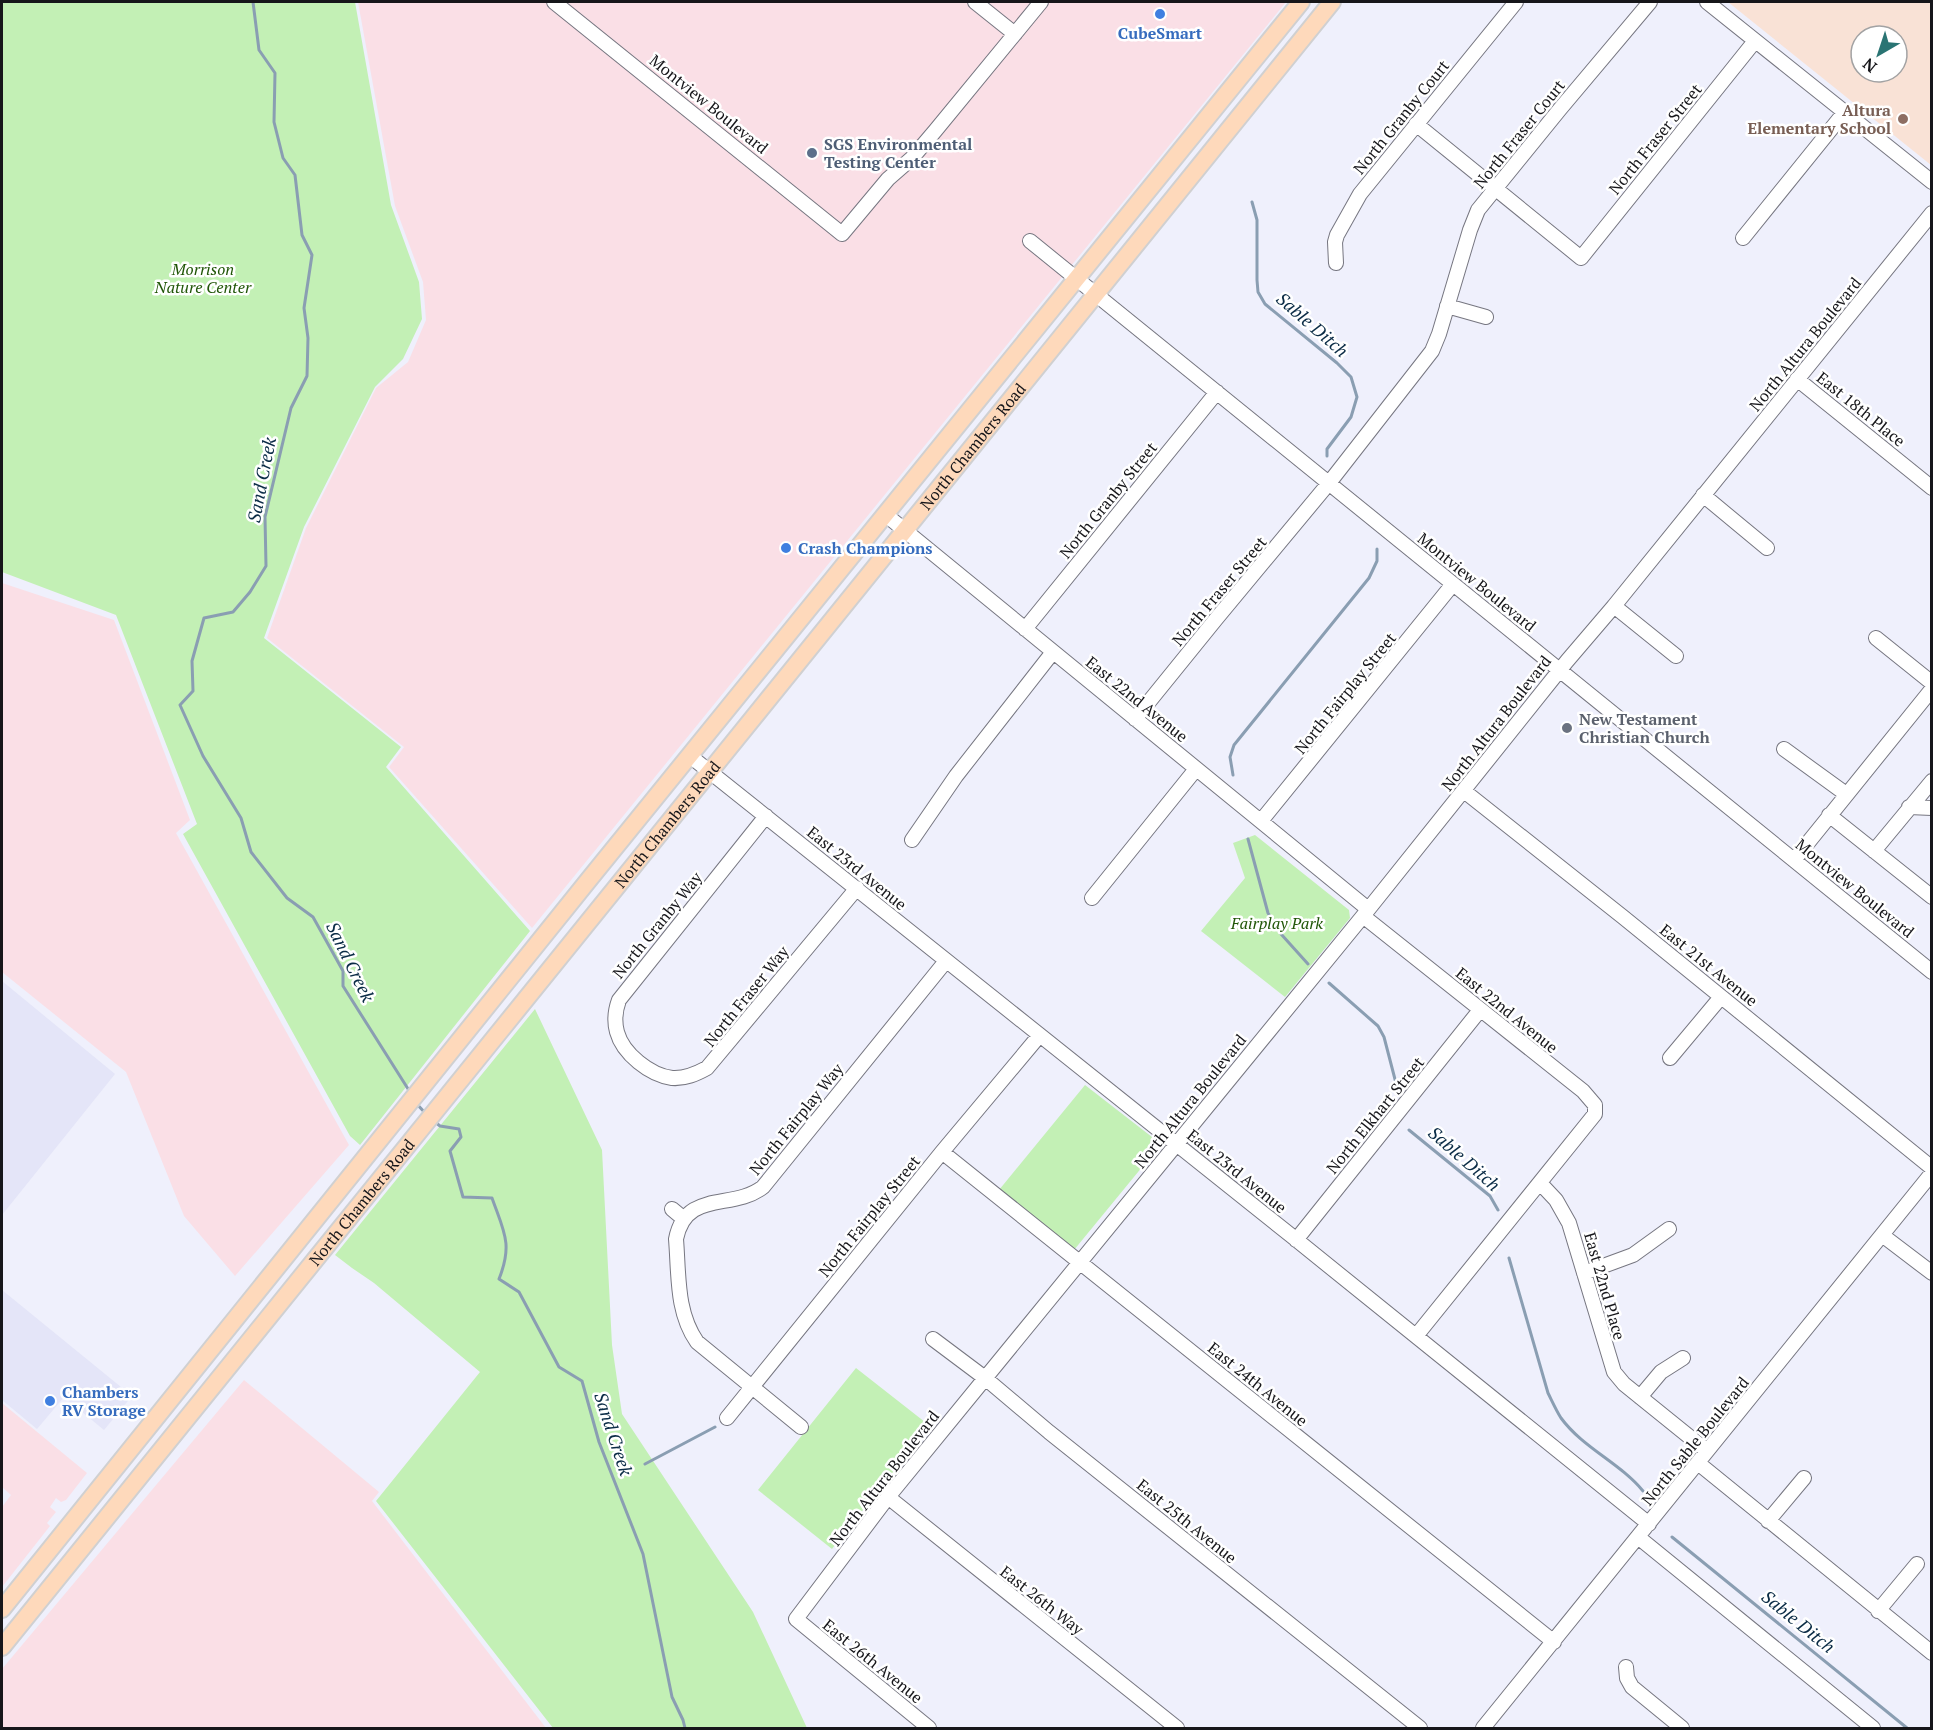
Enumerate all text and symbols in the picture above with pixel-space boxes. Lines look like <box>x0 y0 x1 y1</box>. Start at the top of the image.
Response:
marker: CubeSmart <box>1153 7 1167 21</box>
place label: CubeSmart <box>1118 22 1203 44</box>
north arrow <box>1849 24 1909 84</box>
street label: Montview Boulevard <box>645 49 773 159</box>
text: N <box>1858 53 1881 78</box>
street label: North Granby Court <box>1348 55 1454 179</box>
street label: North Fraser Court <box>1468 75 1570 193</box>
street label: North Fraser Street <box>1603 79 1707 199</box>
place label: Altura Elementary School <box>1747 99 1891 139</box>
marker: Altura Elementary School <box>1896 112 1910 126</box>
place label: SGS Environmental Testing Center <box>824 133 972 173</box>
marker: SGS Environmental Testing Center <box>805 146 819 160</box>
park label: Morrison Nature Center <box>154 258 252 298</box>
street label: North Altura Boulevard <box>1744 272 1866 416</box>
water label: Sable Ditch <box>1272 286 1354 362</box>
street label: East 18th Place <box>1812 366 1910 452</box>
street label: North Chambers Road <box>915 378 1031 514</box>
water label: Sand Creek <box>241 435 281 525</box>
street label: North Granby Street <box>1054 437 1162 563</box>
street label: Montview Boulevard <box>1413 527 1541 637</box>
street label: North Fraser Street <box>1167 532 1271 650</box>
place label: Crash Champions <box>798 537 933 559</box>
marker: Crash Champions <box>779 541 793 555</box>
street label: North Fairplay Street <box>1289 628 1401 758</box>
street label: East 22nd Avenue <box>1081 651 1193 747</box>
street label: North Altura Boulevard <box>1436 651 1556 795</box>
place label: New Testament Christian Church <box>1579 708 1711 748</box>
marker: New Testament Christian Church <box>1560 721 1574 735</box>
street label: North Chambers Road <box>609 756 725 892</box>
street label: East 23rd Avenue <box>803 821 911 915</box>
street label: Montview Boulevard <box>1791 833 1919 943</box>
street label: North Granby Way <box>607 866 707 983</box>
park label: Fairplay Park <box>1230 912 1323 934</box>
water label: Sand Creek <box>321 917 381 1006</box>
street label: East 21st Avenue <box>1655 919 1763 1011</box>
street label: North Fraser Way <box>698 940 794 1051</box>
street label: East 22nd Avenue <box>1451 962 1563 1058</box>
street label: North Altura Boulevard <box>1129 1029 1251 1173</box>
street label: North Elkhart Street <box>1321 1052 1429 1178</box>
street label: North Fairplay Way <box>744 1058 848 1179</box>
water label: Sable Ditch <box>1424 1120 1506 1196</box>
street label: East 23rd Avenue <box>1183 1124 1291 1218</box>
street label: North Chambers Road <box>304 1134 420 1270</box>
street label: North Fairplay Street <box>813 1151 925 1281</box>
street label: East 22nd Place <box>1579 1230 1631 1342</box>
street label: East 24th Avenue <box>1203 1337 1313 1431</box>
street label: North Sable Boulevard <box>1636 1372 1754 1510</box>
place label: Chambers RV Storage <box>62 1381 146 1421</box>
water label: Sand Creek <box>589 1389 639 1479</box>
marker: Chambers RV Storage <box>43 1394 57 1408</box>
street label: North Altura Boulevard <box>824 1406 944 1550</box>
street label: East 25th Avenue <box>1132 1474 1242 1568</box>
street label: East 26th Way <box>996 1560 1089 1640</box>
water label: Sable Ditch <box>1757 1584 1840 1658</box>
street label: East 26th Avenue <box>818 1614 928 1708</box>

